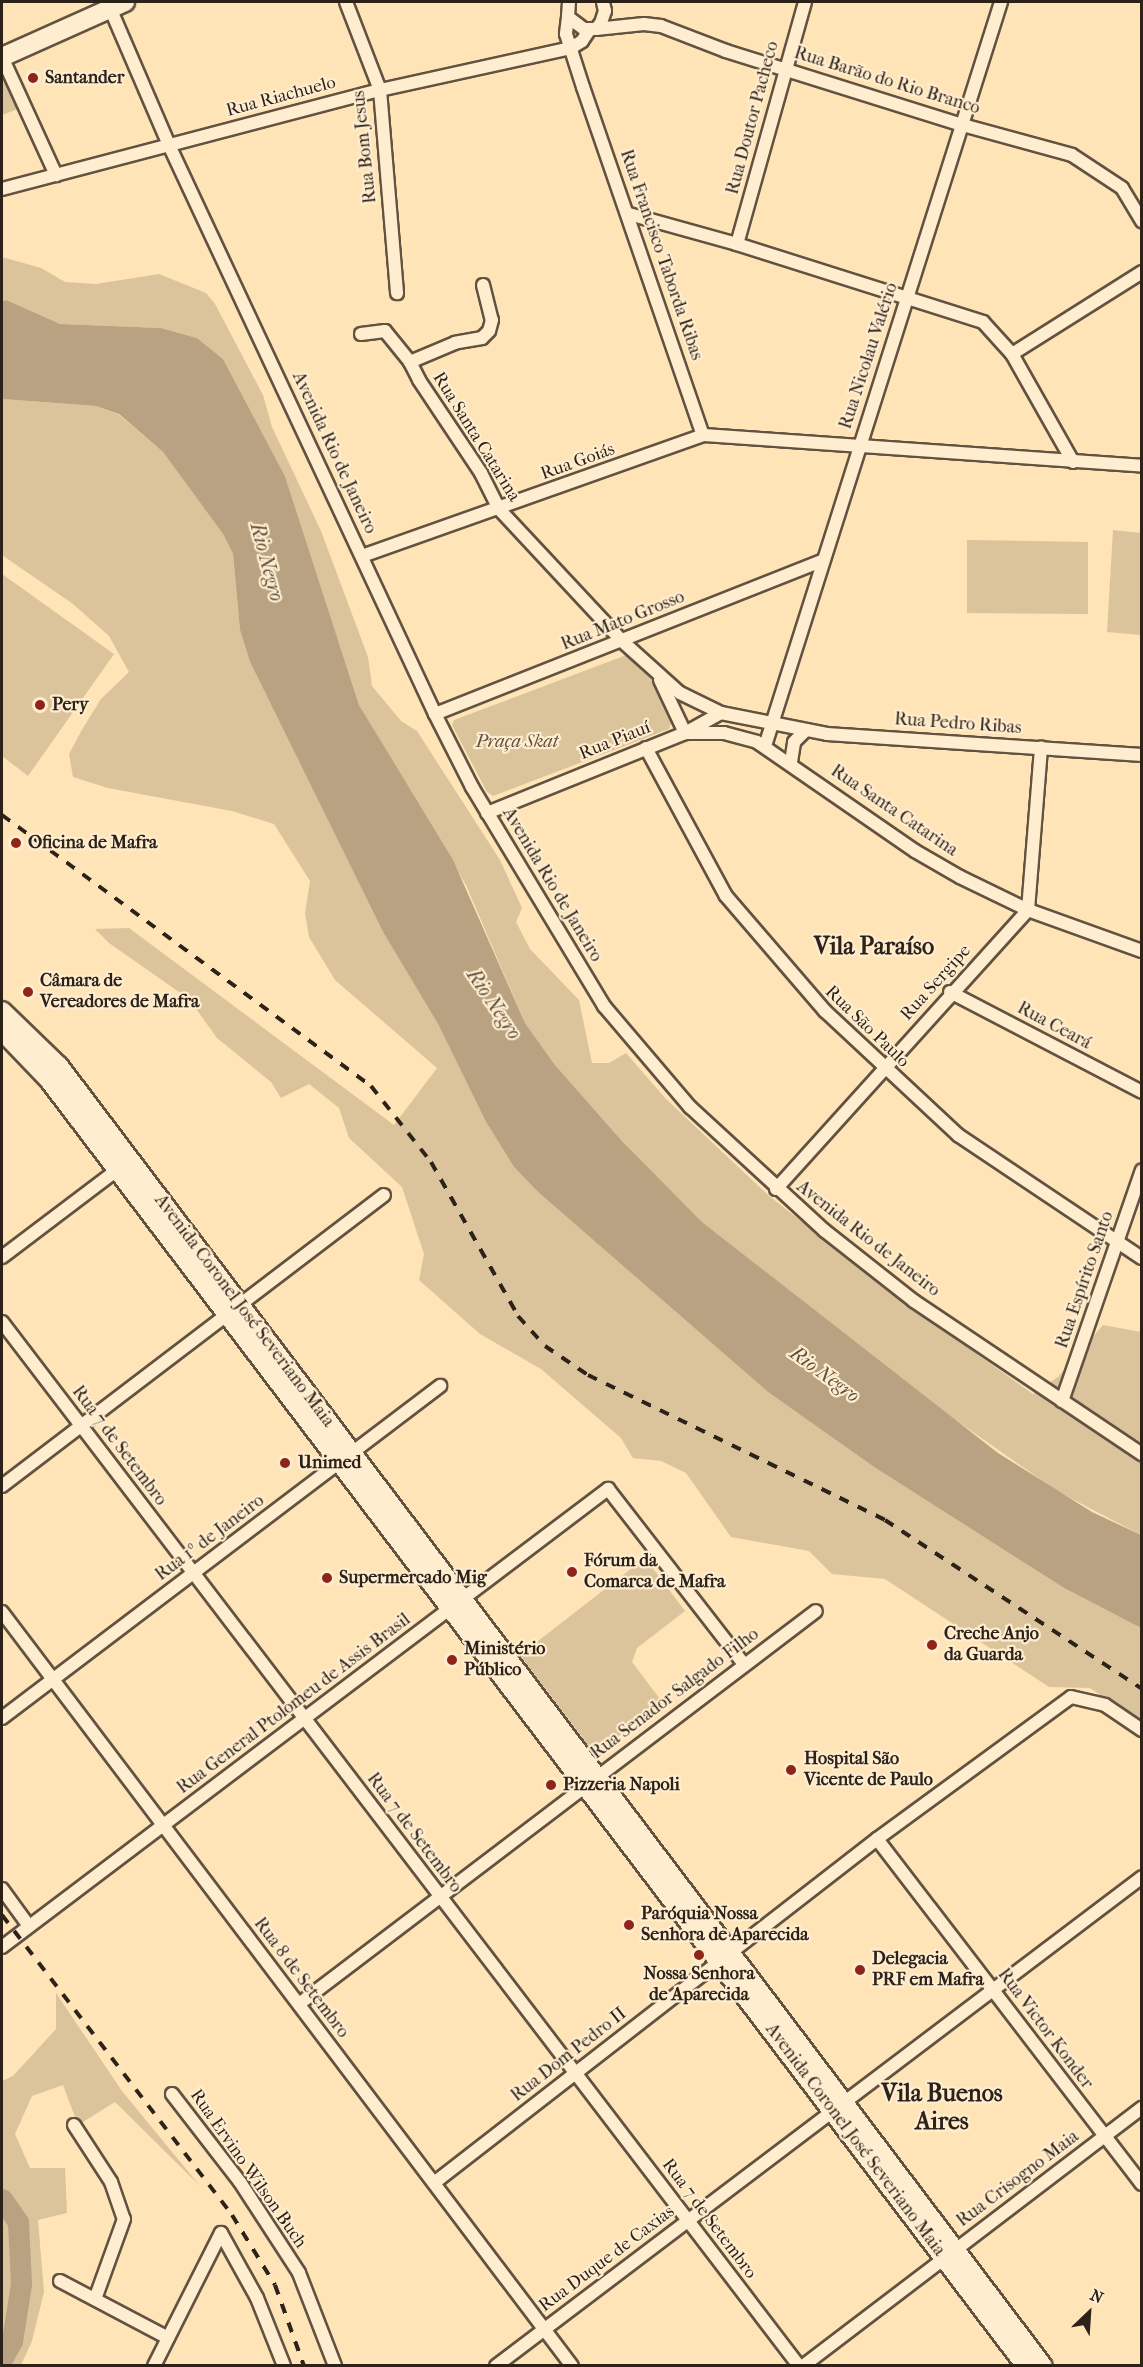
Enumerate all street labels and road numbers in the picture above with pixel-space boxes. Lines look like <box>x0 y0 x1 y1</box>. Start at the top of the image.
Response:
street label: Rua Doutor Pacheco <box>722 39 784 197</box>
street label: Rua Barão do Rio Branco <box>791 42 983 120</box>
street label: Rua Riachuelo <box>224 72 338 122</box>
street label: Rua Bom Jesus <box>348 89 382 205</box>
street label: Rua Francisco Taborda Ribas <box>615 147 707 363</box>
street label: Rua Nicolau Valério <box>835 280 903 432</box>
street label: Rua Santa Catarina <box>427 368 525 506</box>
street label: Avenida Rio de Janeiro <box>287 369 381 537</box>
street label: Rua Goiás <box>538 439 618 485</box>
street label: Rua Mato Grosso <box>558 586 688 656</box>
street label: Rua Pedro Ribas <box>894 709 1022 739</box>
street label: Rua Piauí <box>576 717 654 765</box>
street label: Rua Santa Catarina <box>826 760 962 862</box>
street label: Avenida Rio de Janeiro <box>497 804 607 966</box>
street label: Rua Sergipe <box>896 941 976 1025</box>
street label: Rua São Paulo <box>820 981 914 1073</box>
street label: Rua Ceará <box>1013 998 1095 1054</box>
street label: Avenida Rio de Janeiro <box>792 1176 944 1302</box>
street label: Avenida Coronel José Severiano Maia <box>149 1190 339 1432</box>
street label: Rua Espírito Santo <box>1051 1209 1119 1351</box>
street label: Rua 7 de Setembro <box>67 1382 171 1510</box>
street label: Rua 1º de Janeiro <box>151 1490 269 1586</box>
street label: Rua General Ptolomeu de Assis Brasil <box>173 1609 415 1799</box>
street label: Rua Senador Salgado Filho <box>587 1624 763 1764</box>
street label: Rua 7 de Setembro <box>362 1769 466 1897</box>
street label: Rua 8 de Setembro <box>249 1914 353 2042</box>
street label: Rua Victor Konder <box>993 1964 1097 2094</box>
street label: Rua Dom Pedro II <box>507 2003 631 2107</box>
street label: Avenida Coronel José Severiano Maia <box>760 2019 950 2261</box>
street label: Rua Ervino Wilson Buch <box>185 2085 311 2253</box>
street label: Rua Crisogno Maia <box>953 2126 1083 2232</box>
street label: Rua 7 de Setembro <box>657 2155 761 2283</box>
street label: Rua Duque de Caxias <box>535 2201 679 2317</box>

